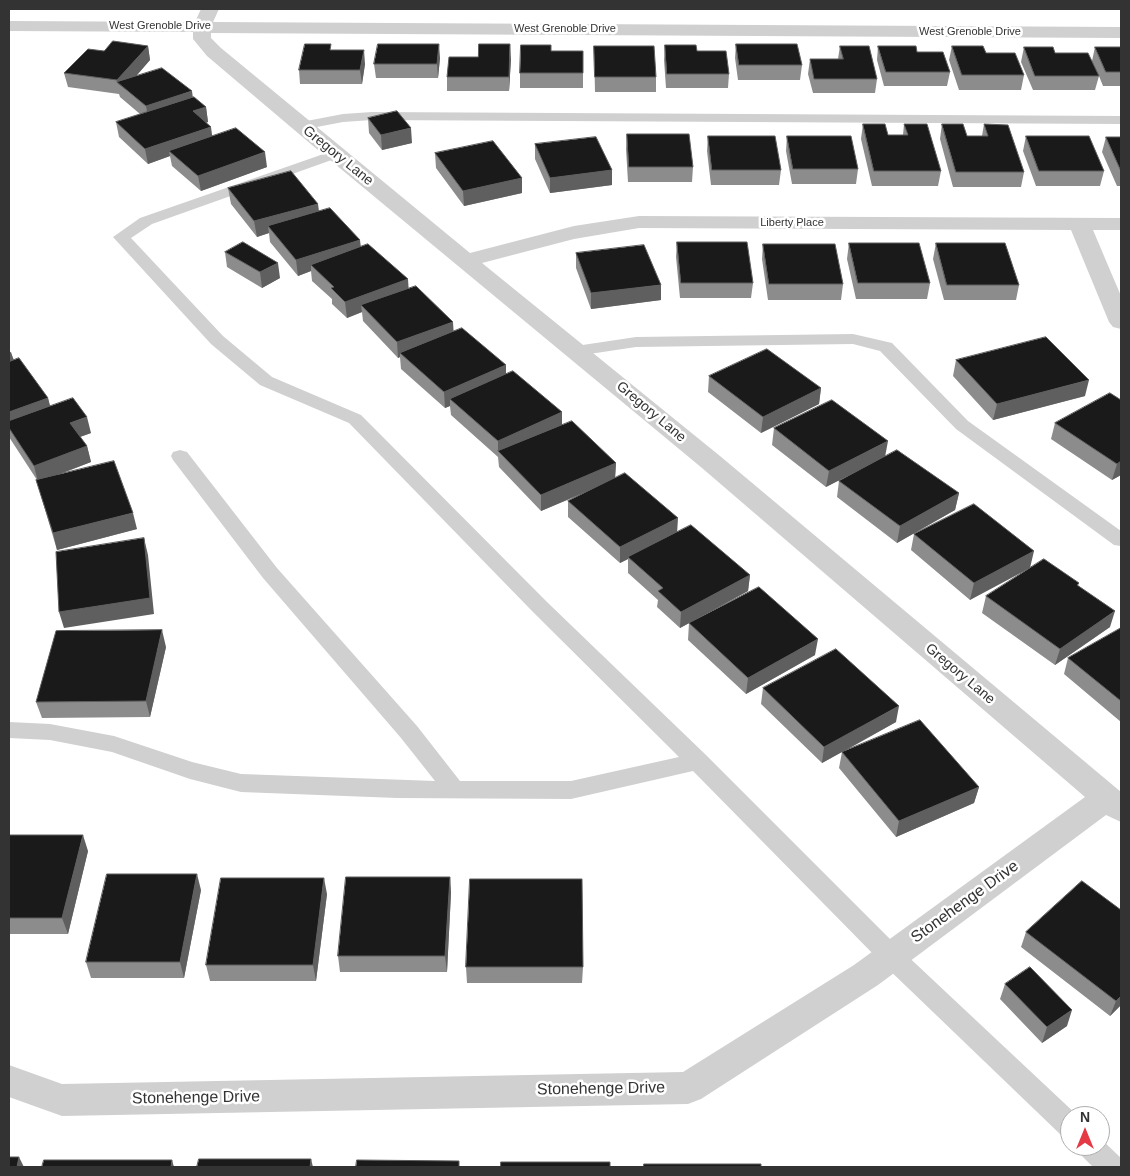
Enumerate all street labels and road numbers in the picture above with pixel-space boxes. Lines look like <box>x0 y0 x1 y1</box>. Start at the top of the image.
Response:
street label: West Grenoble Drive <box>109 19 211 33</box>
street label: West Grenoble Drive <box>514 22 616 36</box>
street label: West Grenoble Drive <box>919 25 1021 39</box>
street label: Gregory Lane <box>299 123 377 189</box>
street label: Liberty Place <box>760 216 824 230</box>
street label: Gregory Lane <box>613 378 689 446</box>
street label: Gregory Lane <box>922 640 998 708</box>
street label: Stonehenge Drive <box>908 857 1022 947</box>
street label: Stonehenge Drive <box>537 1078 665 1100</box>
street label: Stonehenge Drive <box>132 1087 260 1109</box>

